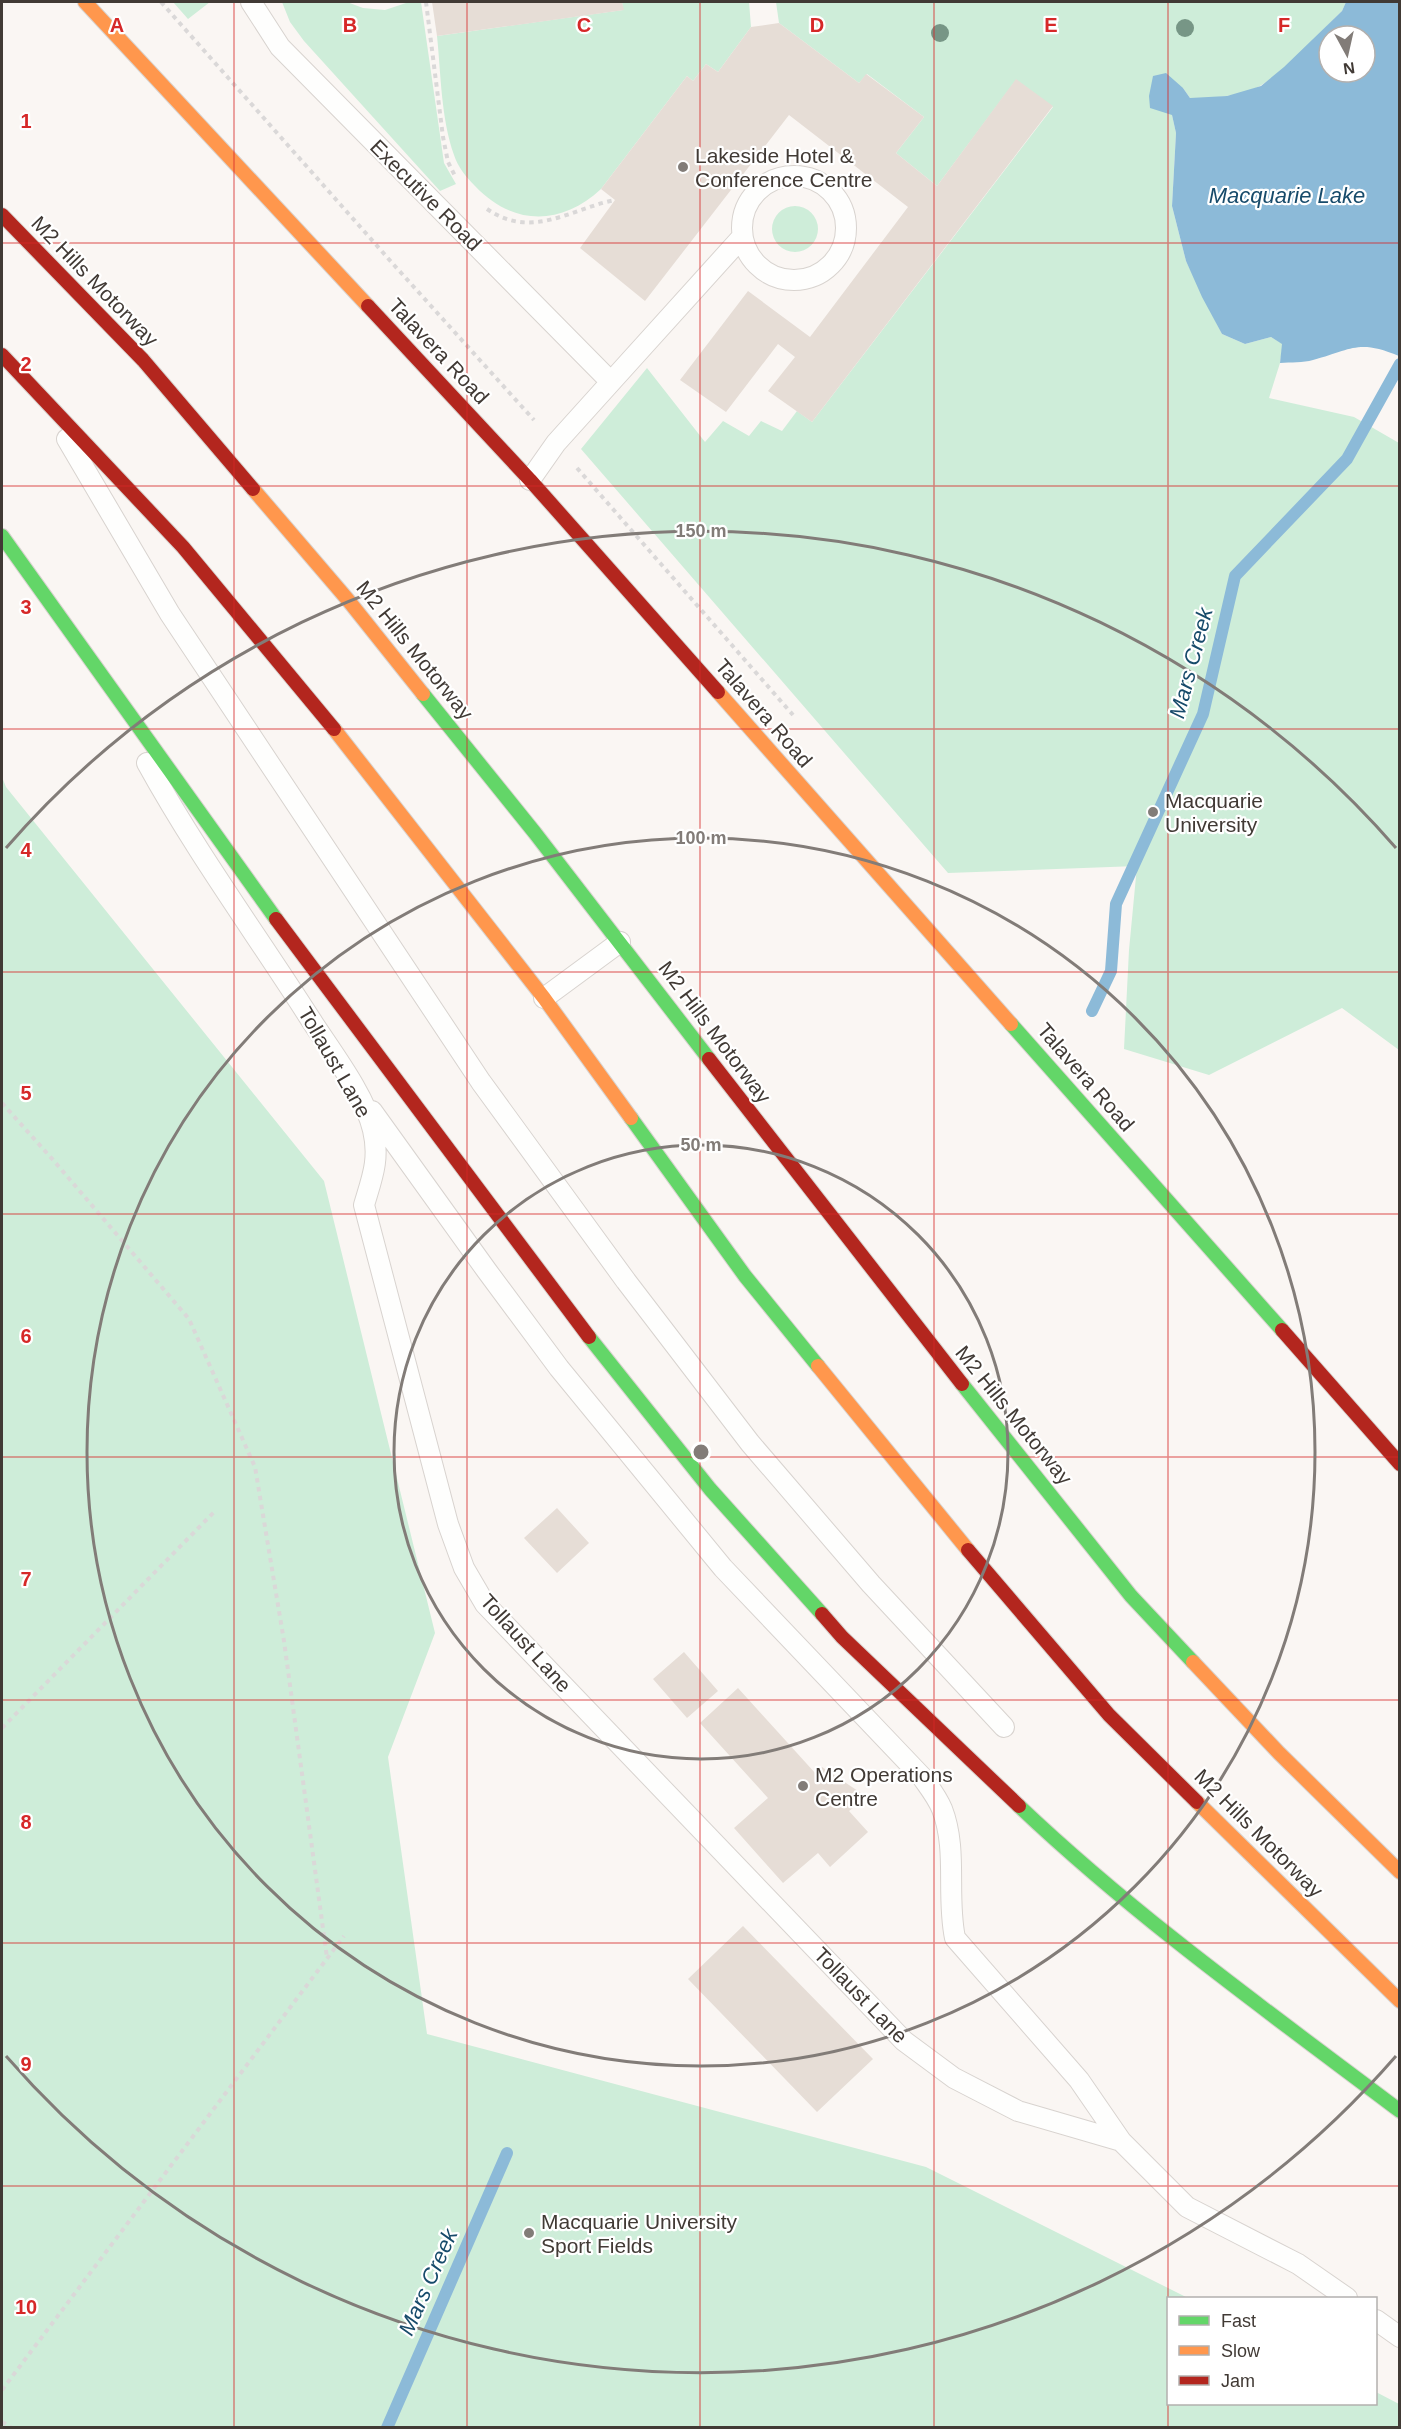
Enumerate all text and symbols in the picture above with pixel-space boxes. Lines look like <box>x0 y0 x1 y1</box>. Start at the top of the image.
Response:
text: A <box>110 14 124 36</box>
text: B <box>343 14 357 36</box>
text: C <box>577 14 591 36</box>
text: D <box>810 14 824 36</box>
text: E <box>1044 14 1058 36</box>
text: F <box>1278 14 1290 36</box>
north arrow <box>1317 24 1377 84</box>
text: N <box>1342 59 1356 78</box>
text: 1 <box>20 110 32 132</box>
street label: Executive Road <box>366 135 486 255</box>
place label: Lakeside Hotel & Conference Centre <box>695 144 872 191</box>
marker: Lakeside Hotel & Conference Centre <box>676 160 690 174</box>
water label: Macquarie Lake <box>1209 183 1365 208</box>
street label: M2 Hills Motorway <box>27 211 163 351</box>
street label: Talavera Road <box>384 294 494 408</box>
text: 2 <box>20 353 32 375</box>
text: 150 m <box>675 521 727 541</box>
street label: M2 Hills Motorway <box>352 576 478 724</box>
text: 3 <box>20 596 32 618</box>
water label: Mars Creek <box>1164 604 1218 721</box>
street label: Talavera Road <box>711 654 817 772</box>
place label: Macquarie University <box>1165 789 1263 836</box>
marker: Macquarie University <box>1146 805 1160 819</box>
text: 100 m <box>675 828 727 848</box>
text: 4 <box>20 839 32 861</box>
street label: M2 Hills Motorway <box>654 957 776 1108</box>
street label: Tollaust Lane <box>294 1003 376 1121</box>
street label: Talavera Road <box>1033 1018 1139 1136</box>
text: 5 <box>20 1082 32 1104</box>
text: 50 m <box>680 1135 722 1155</box>
text: 6 <box>20 1325 32 1347</box>
street label: M2 Hills Motorway <box>951 1341 1077 1489</box>
centre of rings <box>691 1442 711 1462</box>
text: 7 <box>20 1568 32 1590</box>
street label: Tollaust Lane <box>476 1589 576 1697</box>
place label: M2 Operations Centre <box>815 1763 953 1810</box>
street label: M2 Hills Motorway <box>1190 1764 1328 1902</box>
marker: M2 Operations Centre <box>796 1779 810 1793</box>
text: 8 <box>20 1811 32 1833</box>
street label: Tollaust Lane <box>810 1942 912 2048</box>
text: 9 <box>20 2053 32 2075</box>
place label: Macquarie University Sport Fields <box>541 2210 738 2257</box>
water label: Mars Creek <box>393 2224 463 2339</box>
marker: Macquarie University Sport Fields <box>522 2226 536 2240</box>
text: 10 <box>15 2296 37 2318</box>
legend <box>1167 2297 1377 2405</box>
text: Fast <box>1221 2311 1256 2331</box>
text: Slow <box>1221 2341 1261 2361</box>
text: Jam <box>1221 2371 1255 2391</box>

